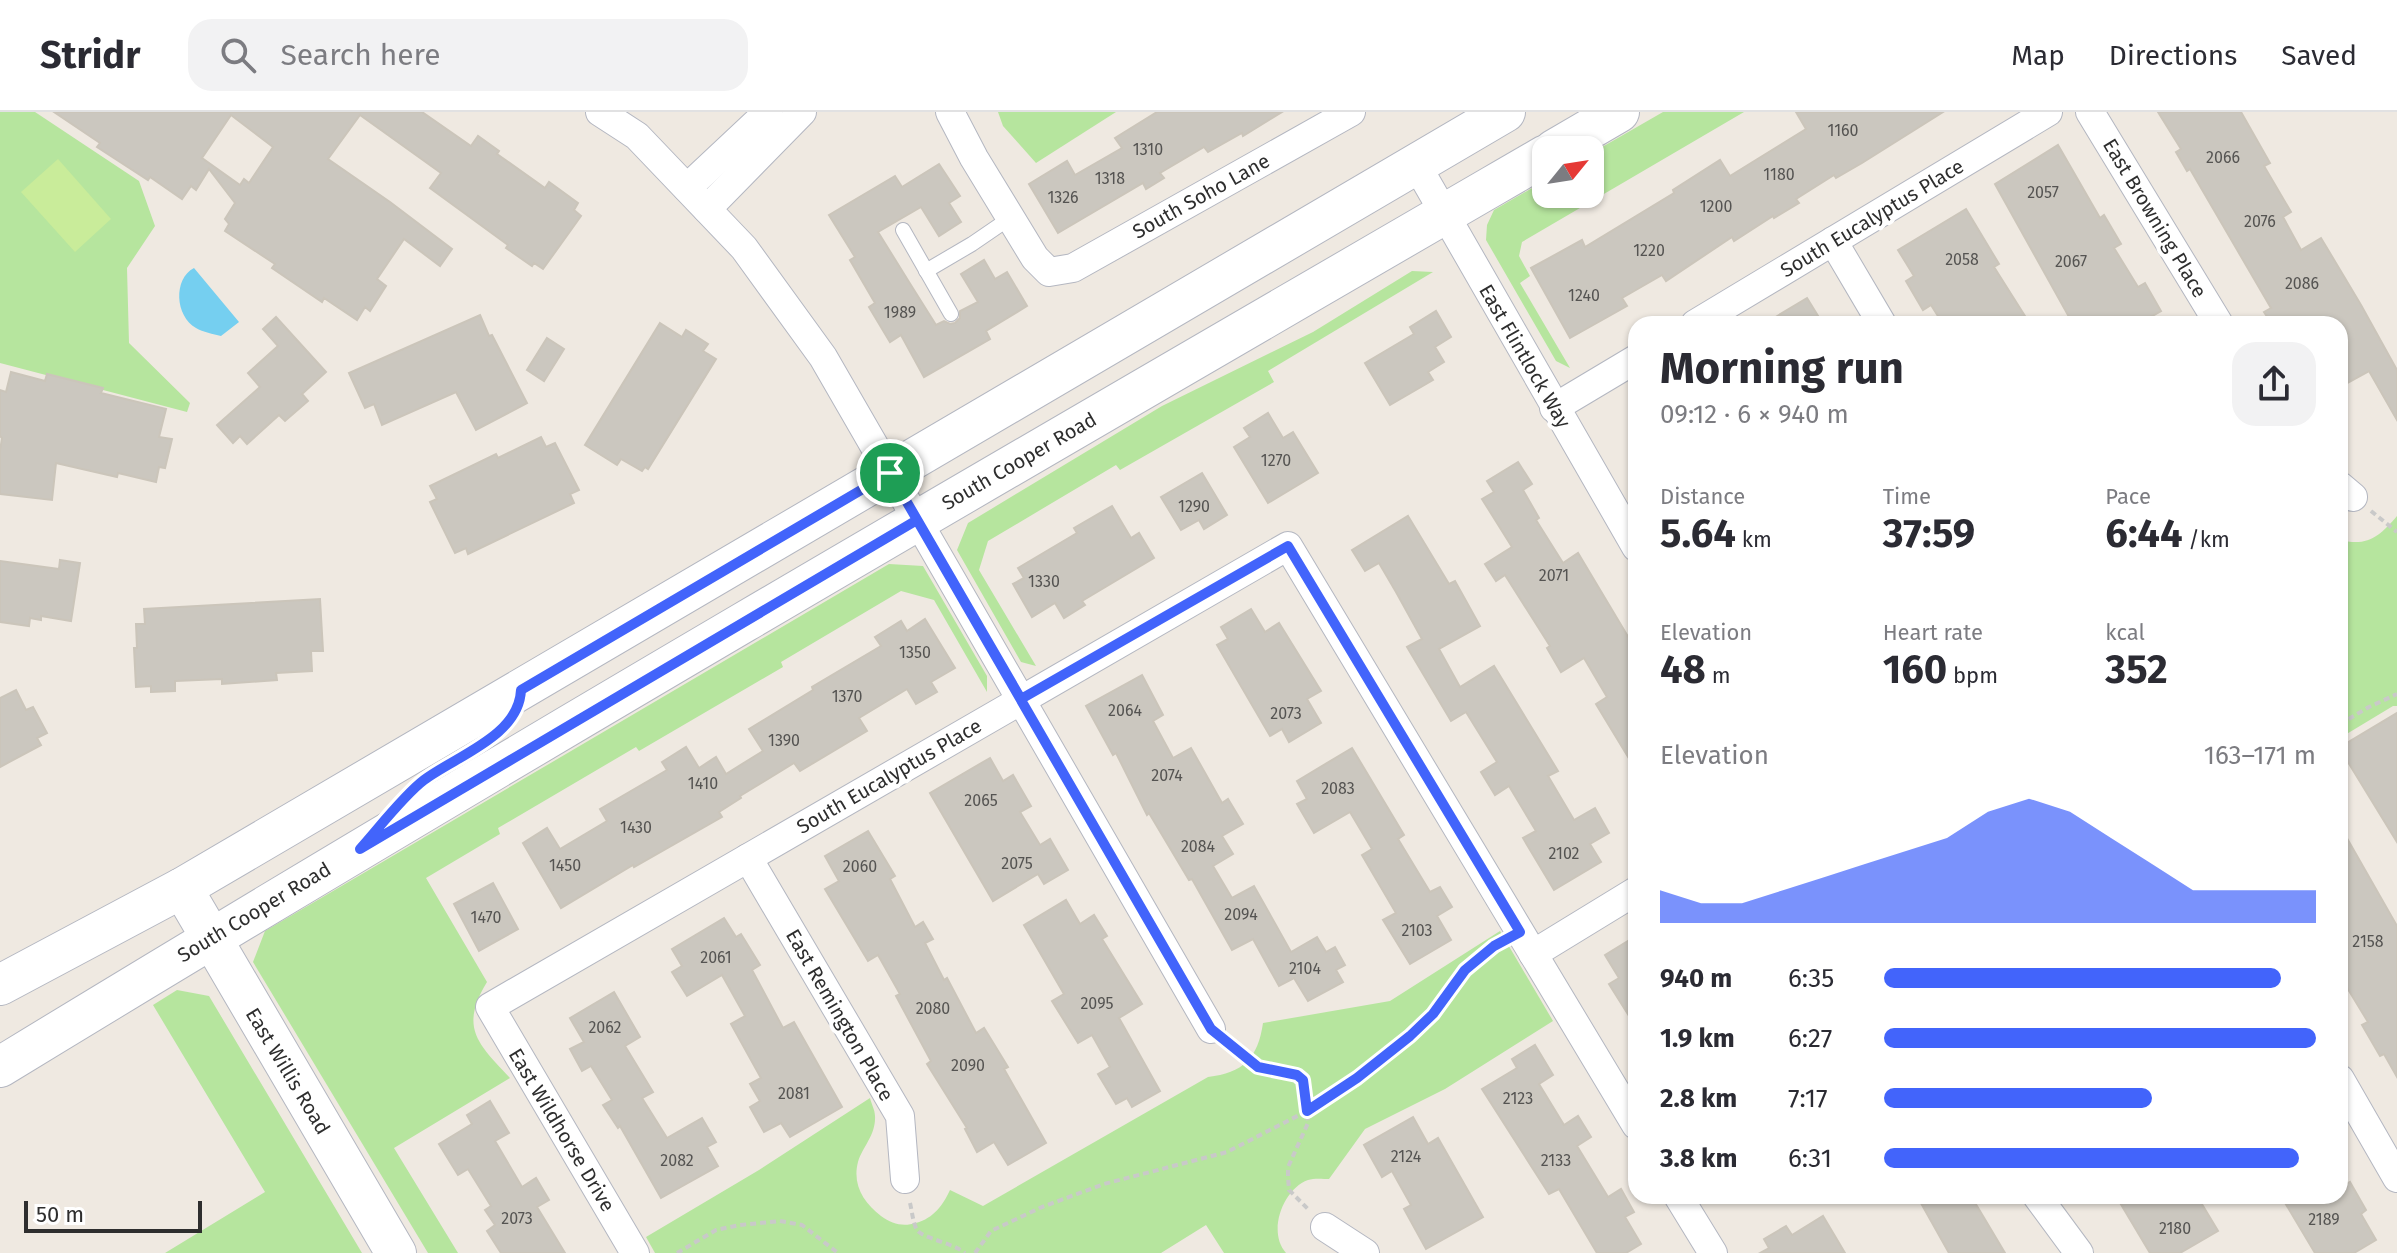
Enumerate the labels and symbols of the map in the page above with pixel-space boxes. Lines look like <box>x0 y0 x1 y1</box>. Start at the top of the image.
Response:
house number: 1160 <box>1827 121 1859 140</box>
street label: East Browning Place <box>2098 134 2212 302</box>
north arrow <box>1532 136 1604 208</box>
house number: 1310 <box>1133 140 1163 159</box>
street label: South Soho Lane <box>1128 148 1274 244</box>
house number: 2066 <box>2206 148 2240 167</box>
street label: South Eucalyptus Place <box>1776 154 1968 282</box>
house number: 1180 <box>1763 165 1795 184</box>
house number: 1318 <box>1095 169 1125 188</box>
house number: 2057 <box>2027 183 2059 202</box>
house number: 1326 <box>1047 188 1079 207</box>
house number: 1200 <box>1700 197 1732 216</box>
house number: 2076 <box>2244 212 2276 231</box>
house number: 1220 <box>1633 241 1665 260</box>
house number: 2058 <box>1945 250 1979 269</box>
house number: 2067 <box>2055 252 2087 271</box>
house number: 2086 <box>2285 274 2319 293</box>
street label: East Flintlock Way <box>1474 280 1576 432</box>
house number: 1240 <box>1568 286 1600 305</box>
house number: 1989 <box>884 303 916 322</box>
street label: South Cooper Road <box>937 407 1101 515</box>
pin <box>856 439 924 507</box>
house number: 1270 <box>1261 451 1291 470</box>
house number: 1290 <box>1178 497 1210 516</box>
house number: 2071 <box>1539 566 1569 585</box>
house number: 1330 <box>1028 572 1060 591</box>
house number: 1350 <box>899 643 931 662</box>
house number: 1370 <box>832 687 862 706</box>
house number: 2064 <box>1108 701 1142 720</box>
house number: 2073 <box>1270 704 1302 723</box>
street label: South Eucalyptus Place <box>792 713 986 839</box>
house number: 1390 <box>768 731 800 750</box>
house number: 2074 <box>1151 766 1183 785</box>
house number: 1410 <box>688 774 718 793</box>
house number: 2083 <box>1321 779 1355 798</box>
house number: 2065 <box>964 791 998 810</box>
house number: 1430 <box>620 818 652 837</box>
house number: 2084 <box>1181 837 1216 856</box>
house number: 2102 <box>1548 844 1580 863</box>
house number: 2075 <box>1001 854 1033 873</box>
house number: 1450 <box>549 856 581 875</box>
street label: South Cooper Road <box>173 857 335 967</box>
house number: 2060 <box>843 857 877 876</box>
house number: 2094 <box>1224 905 1258 924</box>
house number: 1470 <box>471 908 502 927</box>
house number: 2103 <box>1401 921 1433 940</box>
street label: East Remington Place <box>781 925 899 1105</box>
house number: 2158 <box>2352 932 2384 951</box>
house number: 2061 <box>700 948 732 967</box>
house number: 2104 <box>1289 959 1321 978</box>
house number: 2095 <box>1080 994 1114 1013</box>
house number: 2080 <box>916 999 950 1018</box>
street label: East Willis Road <box>241 1003 335 1139</box>
house number: 2062 <box>588 1018 622 1037</box>
street label: East Wildhorse Drive <box>504 1044 620 1216</box>
house number: 2090 <box>951 1056 985 1075</box>
house number: 2081 <box>778 1084 810 1103</box>
house number: 2123 <box>1503 1089 1533 1108</box>
house number: 2124 <box>1391 1147 1422 1166</box>
house number: 2082 <box>660 1151 694 1170</box>
house number: 2133 <box>1541 1151 1571 1170</box>
scale bar <box>24 1197 202 1233</box>
house number: 2073 <box>501 1209 533 1228</box>
house number: 2189 <box>2308 1210 2340 1229</box>
house number: 2180 <box>2159 1219 2191 1238</box>

